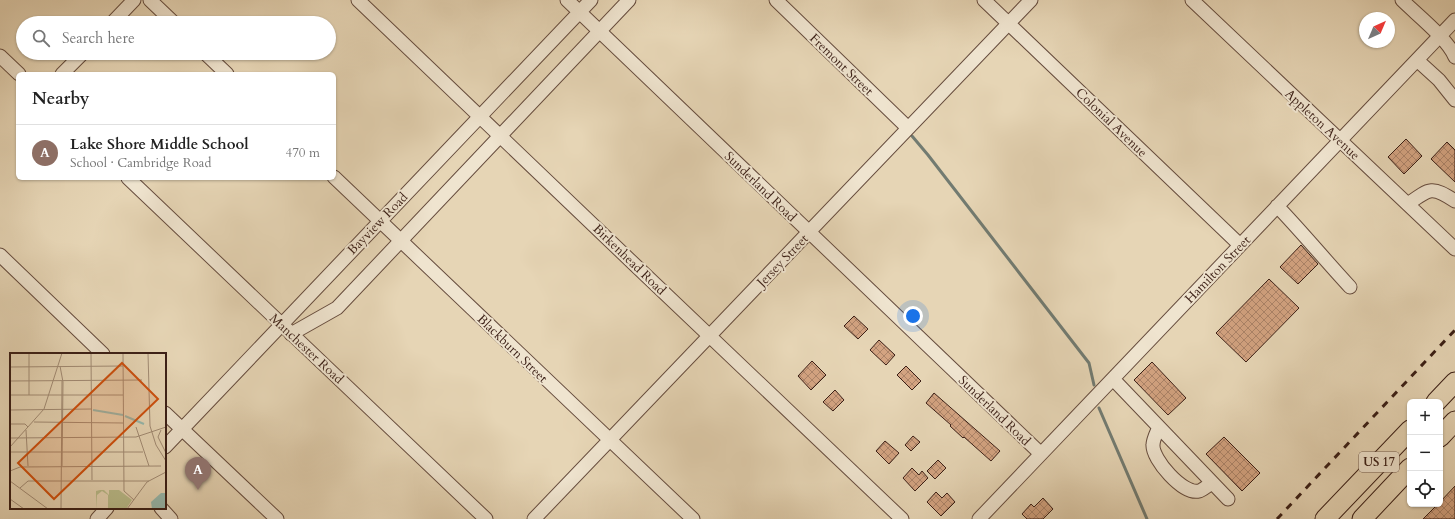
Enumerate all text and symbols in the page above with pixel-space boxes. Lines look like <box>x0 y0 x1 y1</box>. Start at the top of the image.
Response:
north arrow <box>1359 12 1395 48</box>
search box <box>16 16 336 60</box>
icon: search <box>30 27 52 49</box>
text: Search here <box>62 28 135 48</box>
street label: Fremont Street <box>805 30 877 100</box>
street label: Colonial Avenue <box>1072 84 1151 162</box>
street label: Appleton Avenue <box>1281 85 1364 164</box>
text: Nearby <box>32 87 89 110</box>
text: Lake Shore Middle School <box>70 134 249 154</box>
text: A <box>40 144 50 162</box>
text: 470 m <box>286 144 320 162</box>
street label: Sunderland Road <box>720 148 800 226</box>
text: School · Cambridge Road <box>70 154 211 172</box>
street label: Bayview Road <box>343 189 412 259</box>
street label: Birkenhead Road <box>589 220 670 299</box>
street label: Jersey Street <box>752 230 812 292</box>
street label: Hamilton Street <box>1181 232 1255 308</box>
your location <box>903 306 923 326</box>
street label: Manchester Road <box>265 310 347 388</box>
street label: Blackburn Street <box>473 310 552 387</box>
inset map <box>10 353 166 509</box>
street label: Sunderland Road <box>954 372 1034 450</box>
map controls <box>1407 399 1443 507</box>
button: + <box>1407 399 1443 435</box>
button: − <box>1407 435 1443 471</box>
road number: US 17 <box>1359 452 1399 472</box>
pin: A <box>185 457 211 490</box>
button: locate <box>1407 471 1443 507</box>

